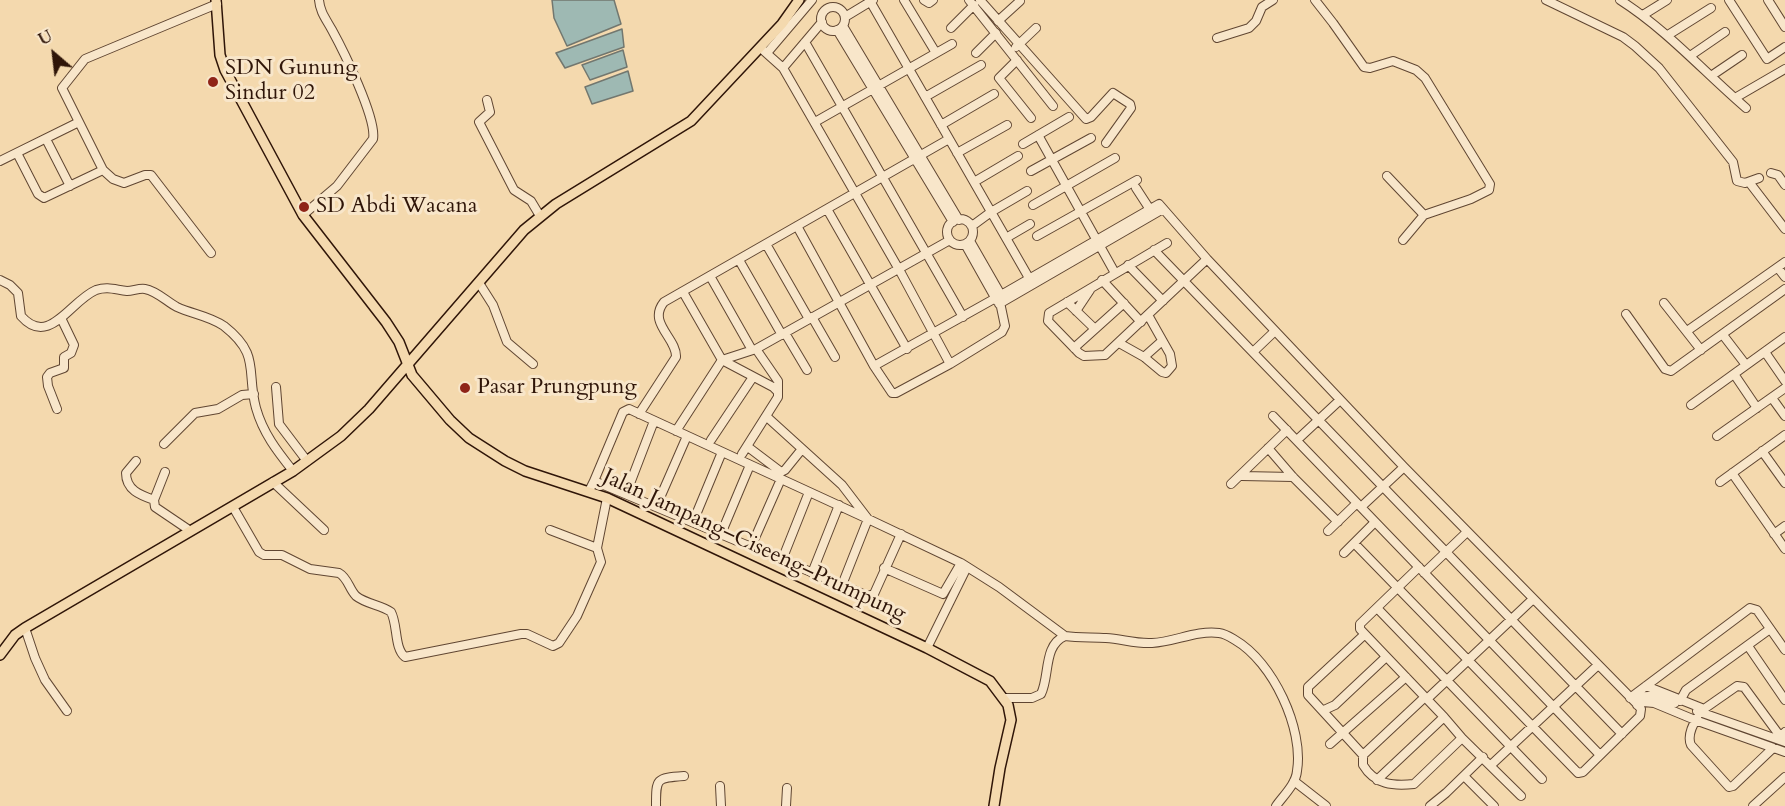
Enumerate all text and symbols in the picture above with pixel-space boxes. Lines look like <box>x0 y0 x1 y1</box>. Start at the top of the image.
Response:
north arrow <box>24 24 84 84</box>
text: U <box>35 25 56 51</box>
place label: SDN Gunung Sindur 02 <box>225 56 357 107</box>
marker: SDN Gunung Sindur 02 <box>206 75 220 89</box>
place label: SD Abdi Wacana <box>316 194 477 220</box>
marker: SD Abdi Wacana <box>297 200 311 214</box>
place label: Pasar Prungpung <box>477 375 637 401</box>
marker: Pasar Prungpung <box>458 381 472 395</box>
street label: Jalan Jampang–Ciseeng–Prumpung <box>598 464 910 628</box>

